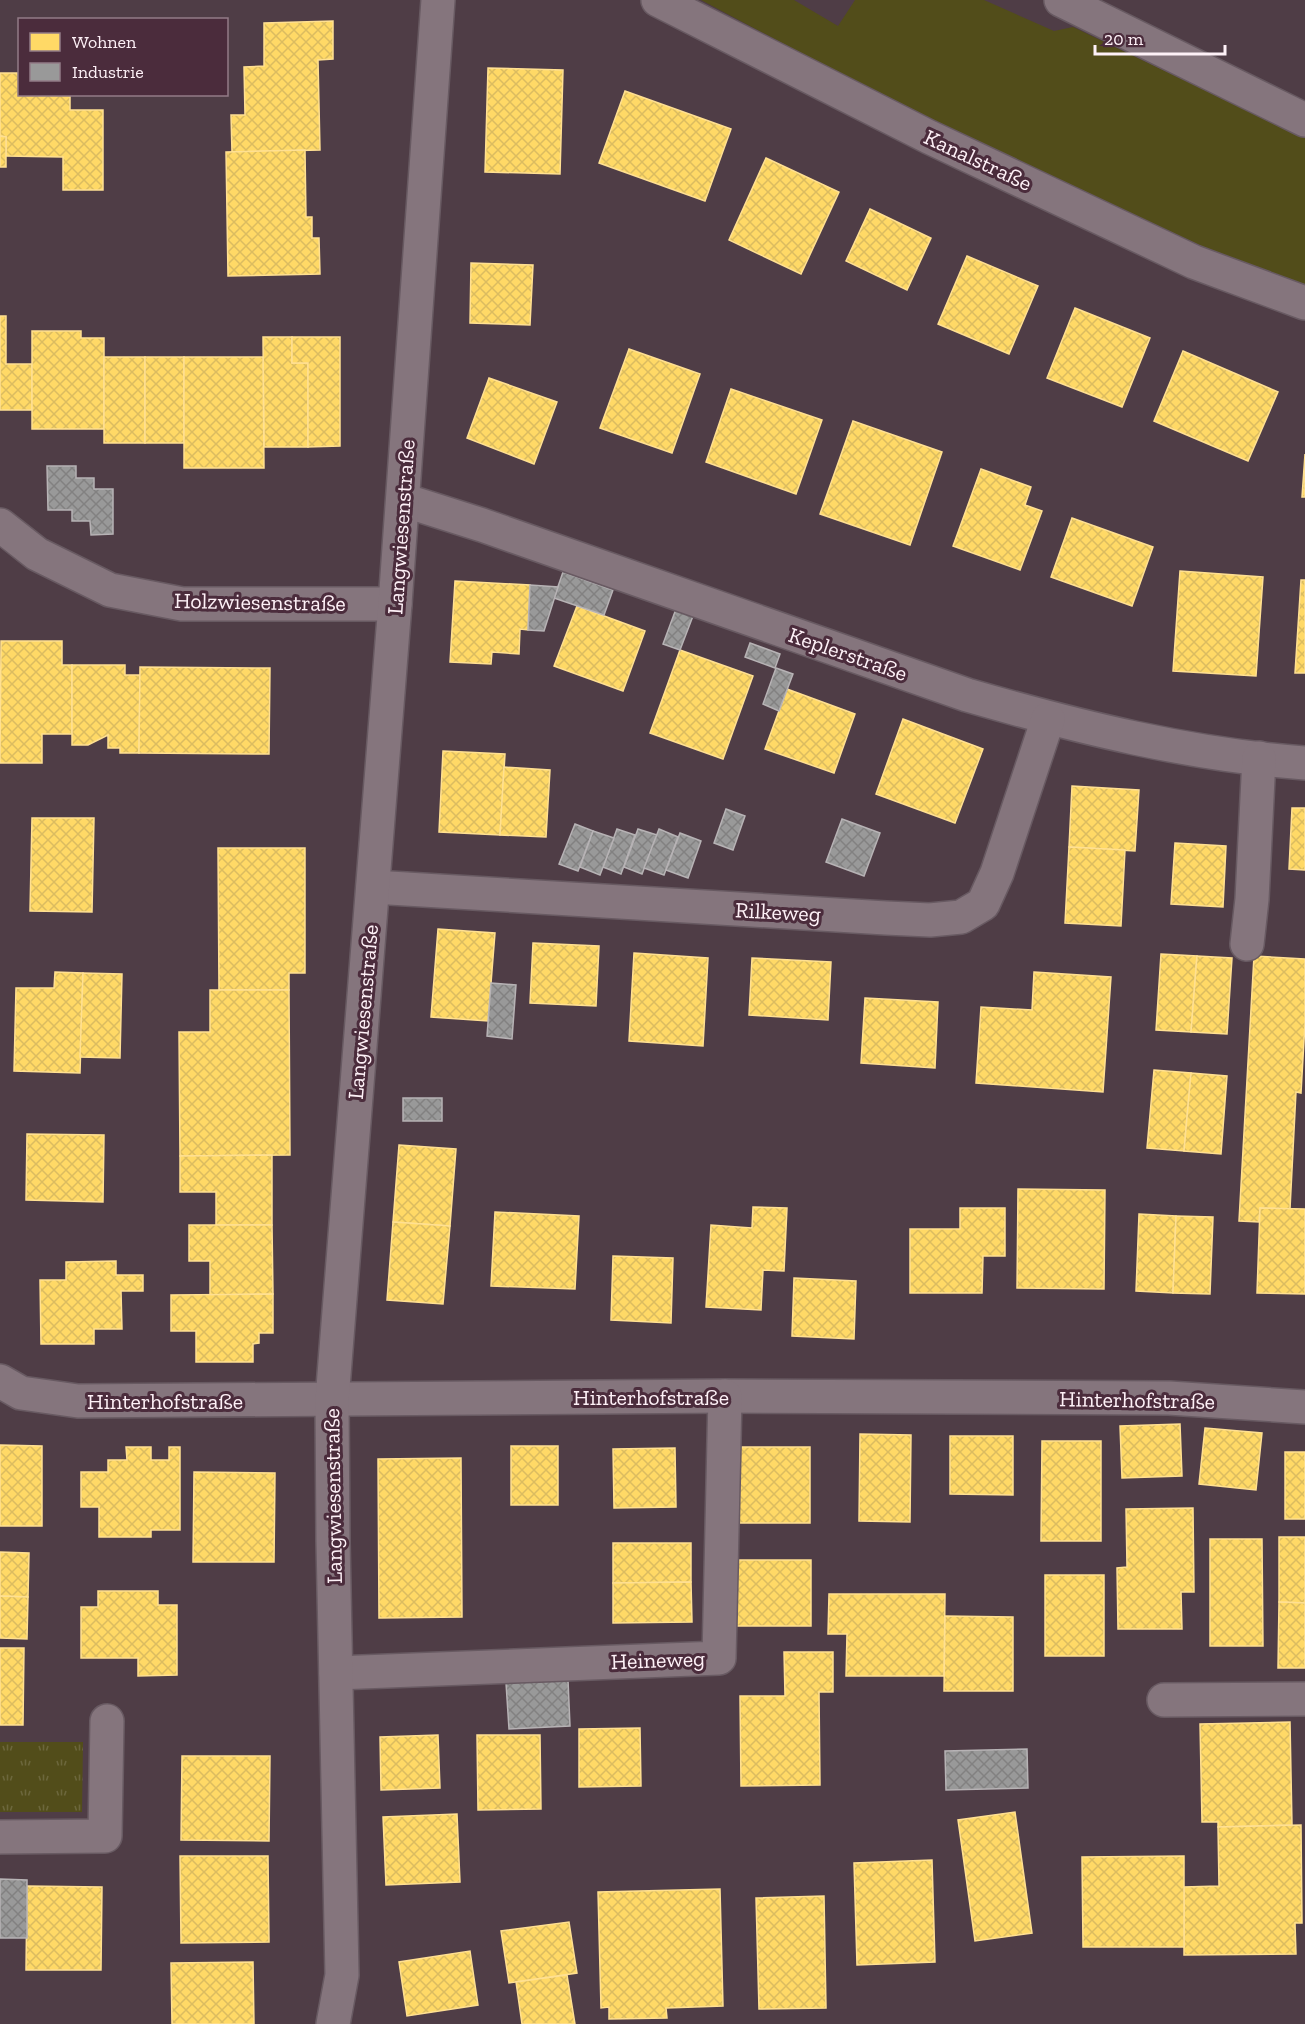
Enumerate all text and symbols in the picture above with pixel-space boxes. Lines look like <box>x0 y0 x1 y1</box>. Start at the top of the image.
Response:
legend <box>18 18 228 96</box>
scale bar <box>1095 18 1226 56</box>
text: 20 m <box>1104 28 1144 50</box>
text: Wohnen <box>72 31 137 53</box>
text: Industrie <box>72 61 144 83</box>
street label: Kanalstraße <box>920 123 1036 197</box>
street label: Langwiesenstraße <box>381 438 421 616</box>
street label: Holzwiesenstraße <box>174 587 346 617</box>
street label: Keplerstraße <box>785 621 911 687</box>
street label: Rilkeweg <box>734 896 822 928</box>
street label: Langwiesenstraße <box>342 923 384 1101</box>
street label: Hinterhofstraße <box>573 1384 729 1411</box>
street label: Hinterhofstraße <box>1059 1385 1215 1415</box>
street label: Hinterhofstraße <box>87 1388 243 1415</box>
street label: Langwiesenstraße <box>318 1408 348 1584</box>
street label: Heineweg <box>610 1645 706 1675</box>

